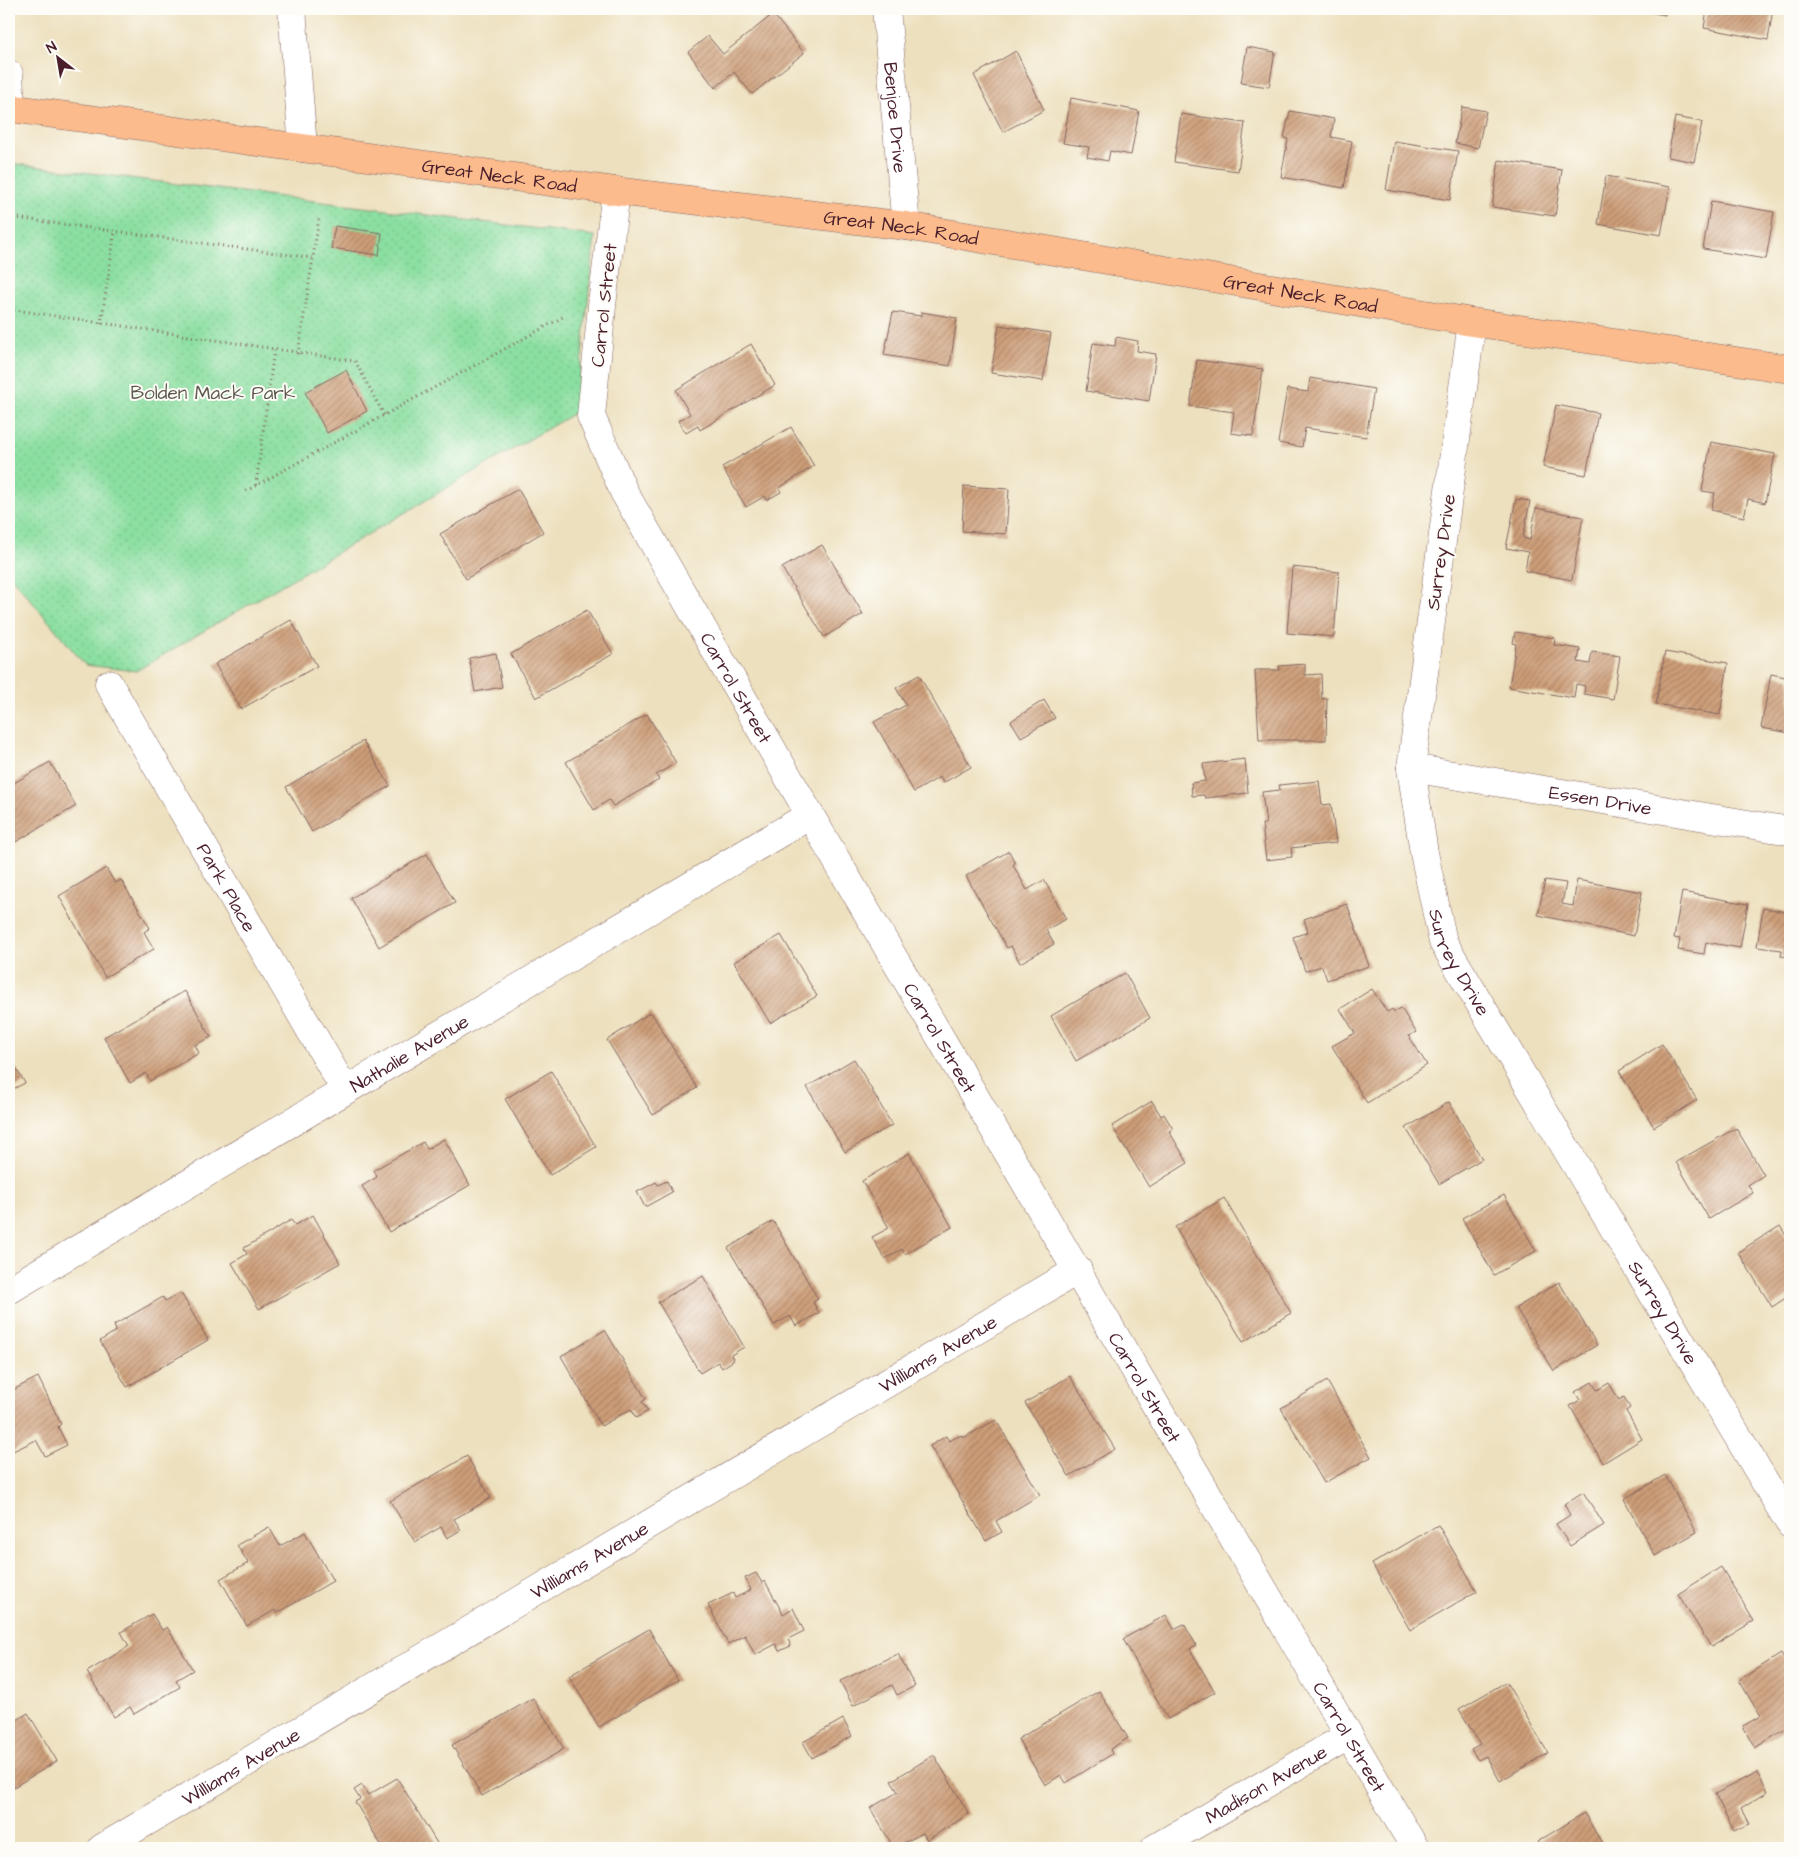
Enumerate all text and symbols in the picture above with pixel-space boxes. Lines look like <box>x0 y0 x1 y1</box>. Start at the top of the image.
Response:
north arrow <box>32 32 82 82</box>
text: N <box>43 37 61 59</box>
street label: Benjoe Drive <box>876 61 913 174</box>
street label: Great Neck Road <box>420 153 579 201</box>
street label: Great Neck Road <box>822 204 980 253</box>
street label: Carrol Street <box>585 242 624 368</box>
street label: Great Neck Road <box>1221 268 1380 321</box>
park label: Bolden Mack Park <box>131 380 296 407</box>
street label: Surrey Drive <box>1420 492 1464 612</box>
street label: Carrol Street <box>693 628 778 749</box>
street label: Essen Drive <box>1547 779 1653 823</box>
street label: Park Place <box>189 838 262 937</box>
street label: Surrey Drive <box>1421 907 1496 1021</box>
street label: Carrol Street <box>896 978 982 1099</box>
street label: Nathalie Avenue <box>345 1008 474 1100</box>
street label: Surrey Drive <box>1621 1256 1704 1370</box>
street label: Williams Avenue <box>874 1309 1002 1400</box>
street label: Carrol Street <box>1101 1328 1187 1448</box>
street label: Williams Avenue <box>526 1515 654 1606</box>
street label: Carrol Street <box>1305 1677 1392 1798</box>
street label: Williams Avenue <box>177 1722 305 1813</box>
street label: Madison Avenue <box>1200 1739 1333 1831</box>

